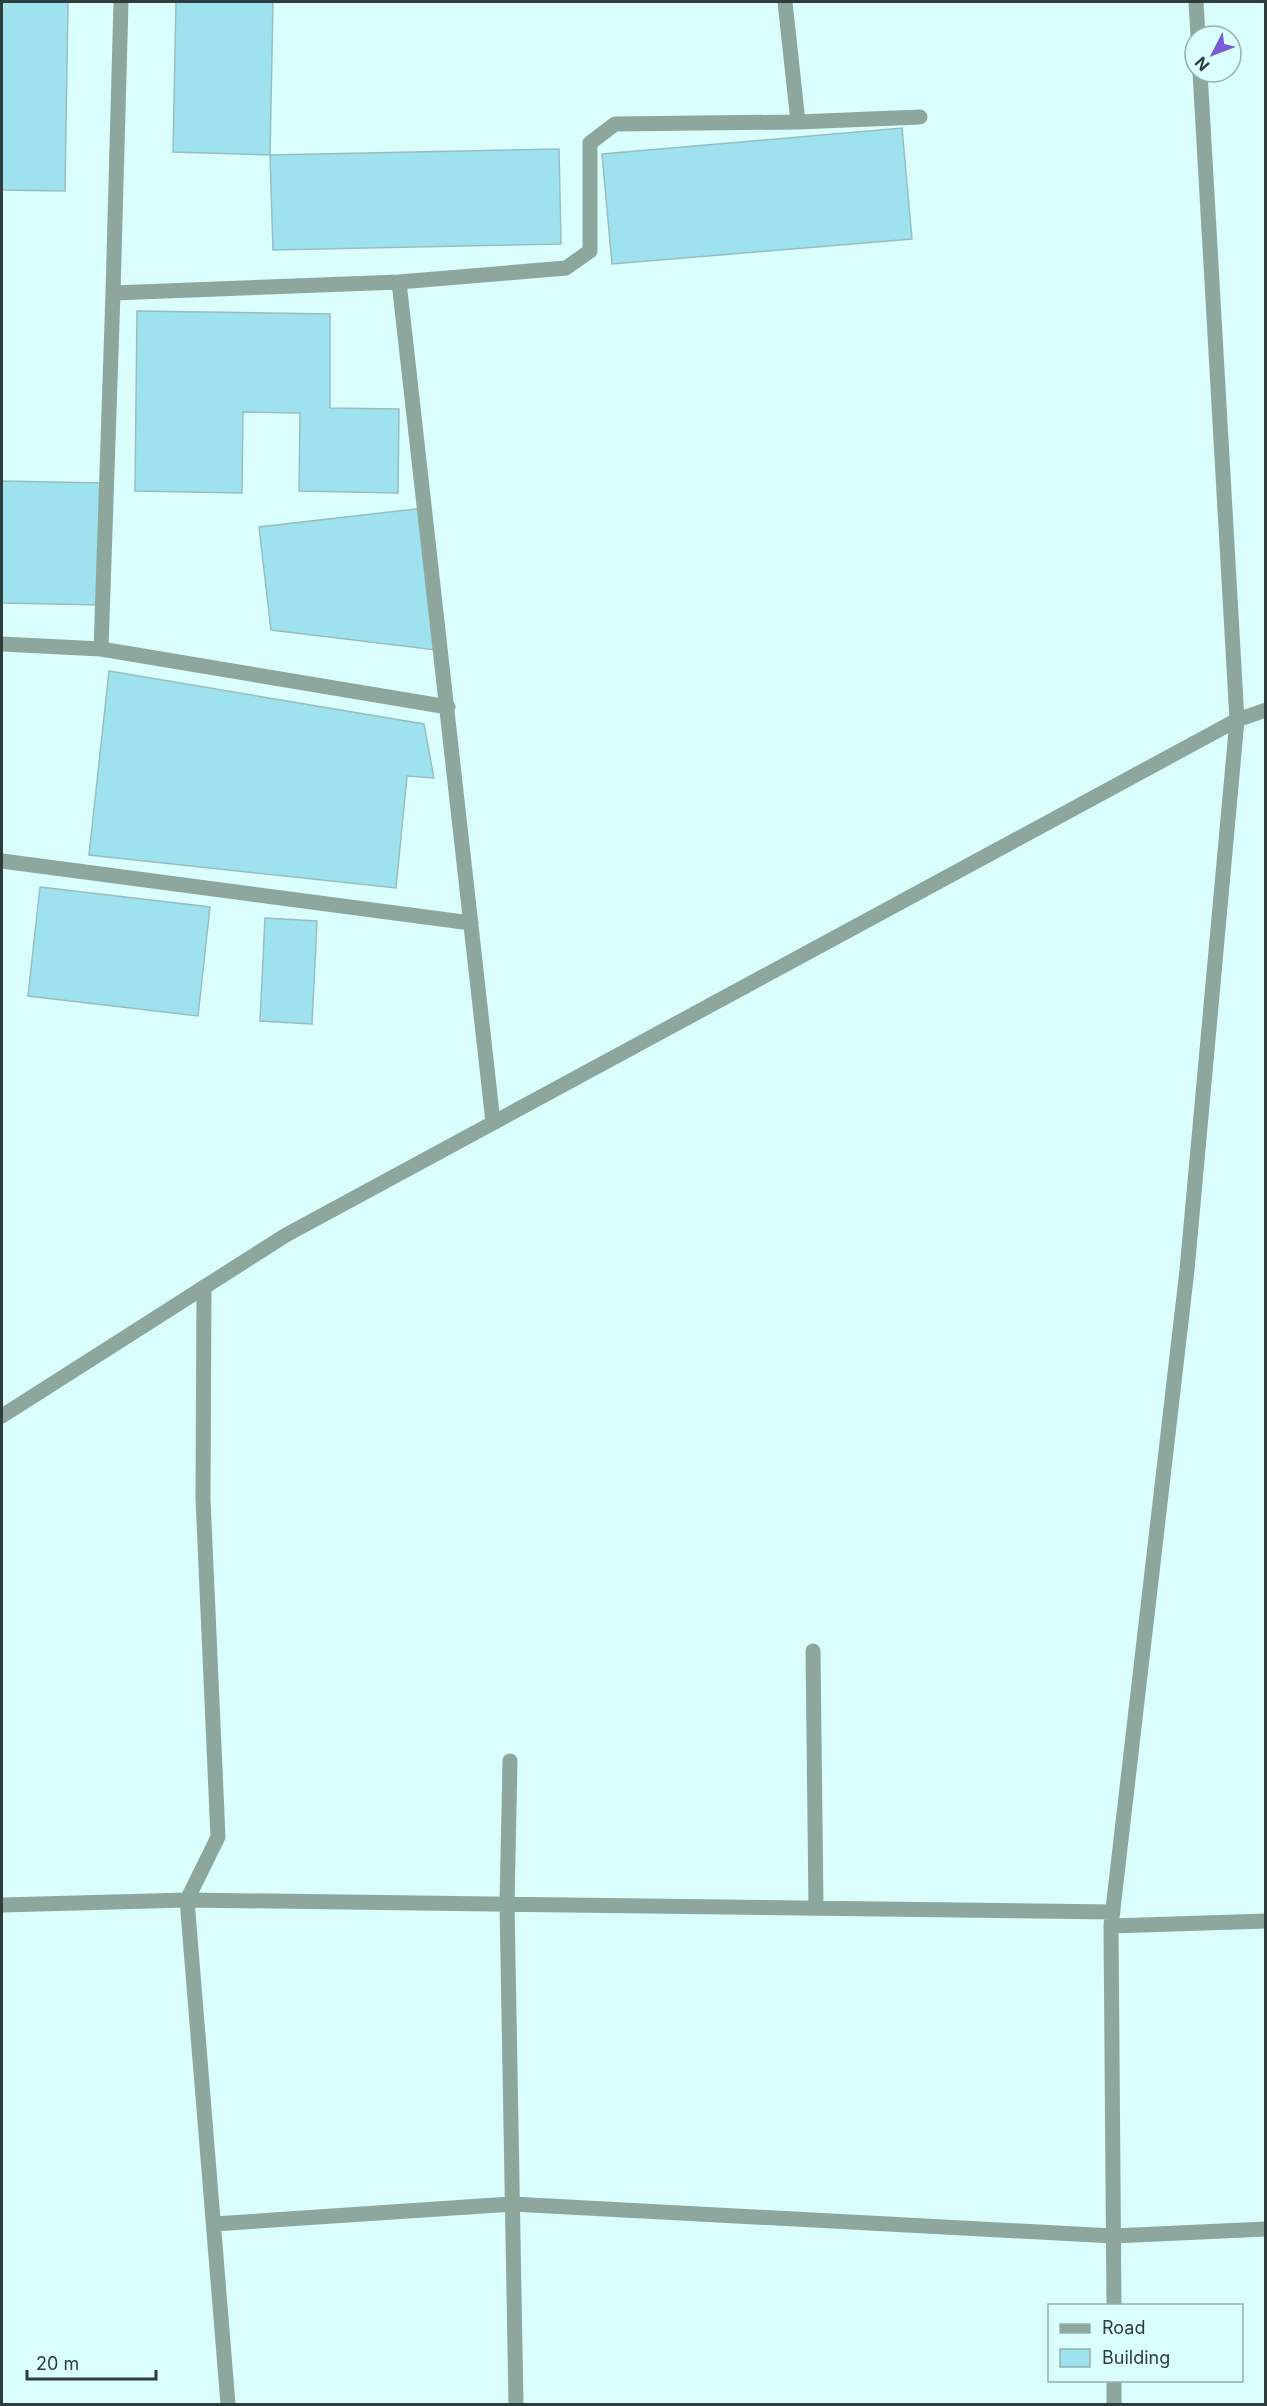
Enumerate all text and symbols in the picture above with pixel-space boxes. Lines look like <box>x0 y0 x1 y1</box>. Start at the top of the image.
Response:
north arrow <box>1183 24 1243 84</box>
text: N <box>1190 53 1213 75</box>
legend <box>1048 2304 1243 2382</box>
text: Road <box>1102 2317 1145 2338</box>
scale bar <box>27 2343 156 2381</box>
text: Building <box>1102 2347 1170 2368</box>
text: 20 m <box>36 2353 79 2374</box>

